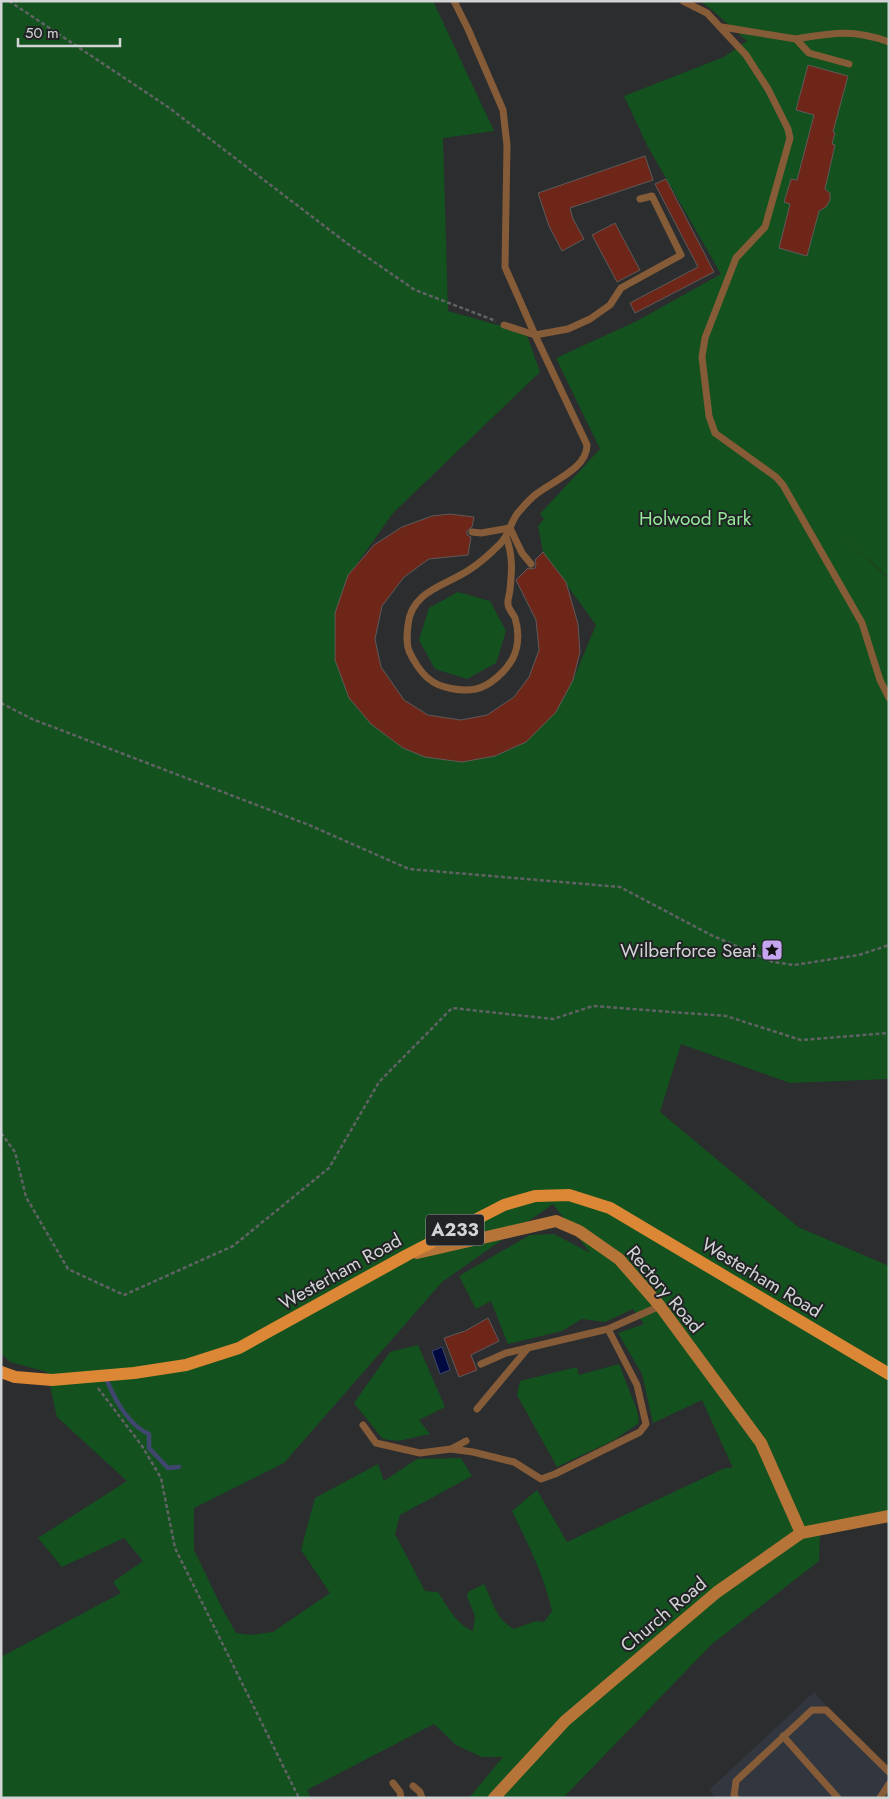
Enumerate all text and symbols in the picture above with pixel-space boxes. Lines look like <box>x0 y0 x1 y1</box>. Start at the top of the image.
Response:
scale bar <box>18 15 120 47</box>
text: 50 m <box>25 22 59 44</box>
park label: Holwood Park <box>639 505 752 532</box>
place label: Wilberforce Seat <box>620 937 756 964</box>
place icon: Wilberforce Seat <box>760 938 784 962</box>
road number: A233 <box>426 1214 484 1246</box>
street label: Westerham Road <box>274 1227 406 1316</box>
street label: Westerham Road <box>696 1231 827 1324</box>
street label: Rectory Road <box>620 1240 709 1339</box>
street label: Church Road <box>614 1570 712 1658</box>

